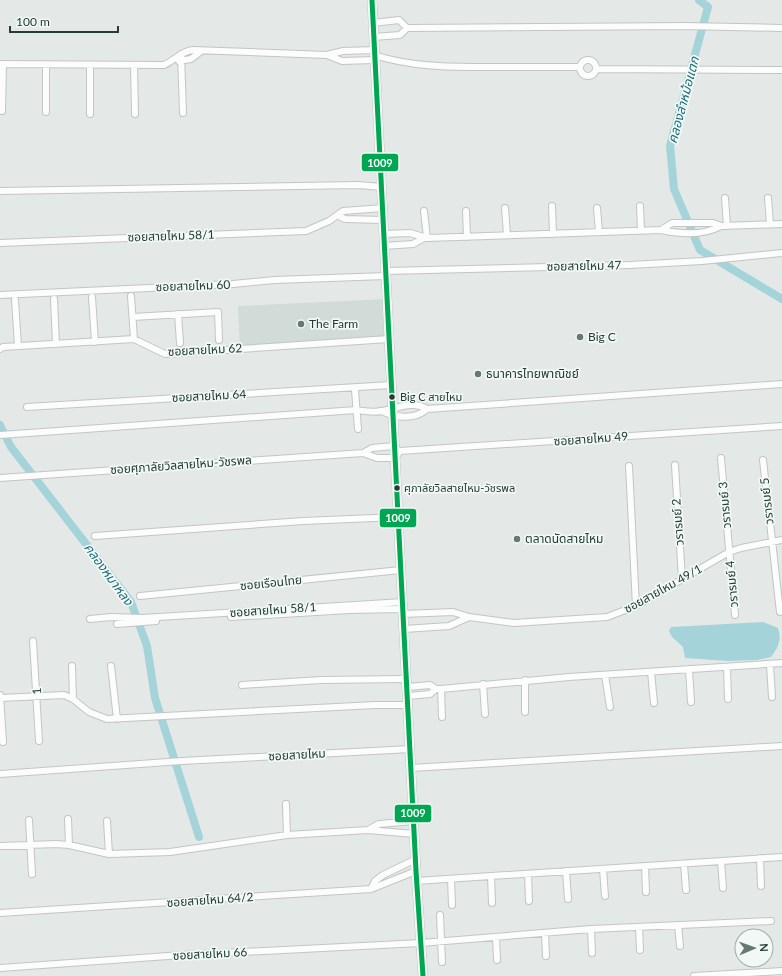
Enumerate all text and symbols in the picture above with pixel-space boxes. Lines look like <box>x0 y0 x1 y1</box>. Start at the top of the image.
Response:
scale bar <box>10 8 118 34</box>
text: 100 m <box>16 14 50 29</box>
water label: คลองลำหม้อแตก <box>664 54 703 145</box>
line badge: 1009 <box>361 153 399 172</box>
text: 1009 <box>367 156 393 169</box>
street label: ซอยสายไหม 58/1 <box>127 226 215 245</box>
street label: ซอยสายไหม 47 <box>547 257 621 274</box>
street label: ซอยสายไหม 60 <box>155 277 231 294</box>
place label: The Farm <box>309 316 358 331</box>
marker: The Farm <box>296 319 306 329</box>
place label: Big C <box>588 329 616 344</box>
marker: Big C <box>575 332 585 342</box>
street label: ซอยสายไหม 62 <box>167 340 243 359</box>
place label: ธนาคารไทยพาณิชย์ <box>486 366 579 381</box>
marker: ธนาคารไทยพาณิชย์ <box>473 369 483 379</box>
street label: ซอยสายไหม 64 <box>171 386 247 405</box>
place label: Big C สายไหม <box>400 390 462 403</box>
marker: Big C สายไหม <box>387 392 397 402</box>
street label: ซอยสายไหม 49 <box>553 428 629 449</box>
street label: ซอยศุภาลัยวิลสายไหม-วัชรพล <box>110 452 252 477</box>
street label: วรารมย์ 5 <box>757 477 776 525</box>
place label: ศุภาลัยวิลสายไหม-วัชรพล <box>404 481 515 495</box>
street label: วรารมย์ 3 <box>715 481 734 529</box>
marker: ศุภาลัยวิลสายไหม-วัชรพล <box>392 483 402 493</box>
street label: วรารมย์ 2 <box>668 498 687 546</box>
line badge: 1009 <box>379 508 417 528</box>
text: 1009 <box>385 511 411 524</box>
place label: ตลาดนัดสายไหม <box>525 531 603 546</box>
marker: ตลาดนัดสายไหม <box>512 534 522 544</box>
water label: คลองหมาหลง <box>81 540 137 609</box>
street label: วรารมย์ 4 <box>722 560 741 608</box>
street label: ซอยสายไหม 49/1 <box>621 561 704 616</box>
street label: ซอยเรือนไทย <box>239 572 303 593</box>
street label: ซอยสายไหม 58/1 <box>229 599 317 620</box>
street label: 1 <box>29 687 44 695</box>
street label: ซอยสายไหม <box>268 746 326 763</box>
line badge: 1009 <box>394 804 432 823</box>
text: 1009 <box>400 806 426 819</box>
street label: ซอยสายไหม 64/2 <box>166 889 254 910</box>
north arrow <box>734 928 774 968</box>
text: N <box>758 943 771 952</box>
street label: ซอยสายไหม 66 <box>172 944 248 963</box>

